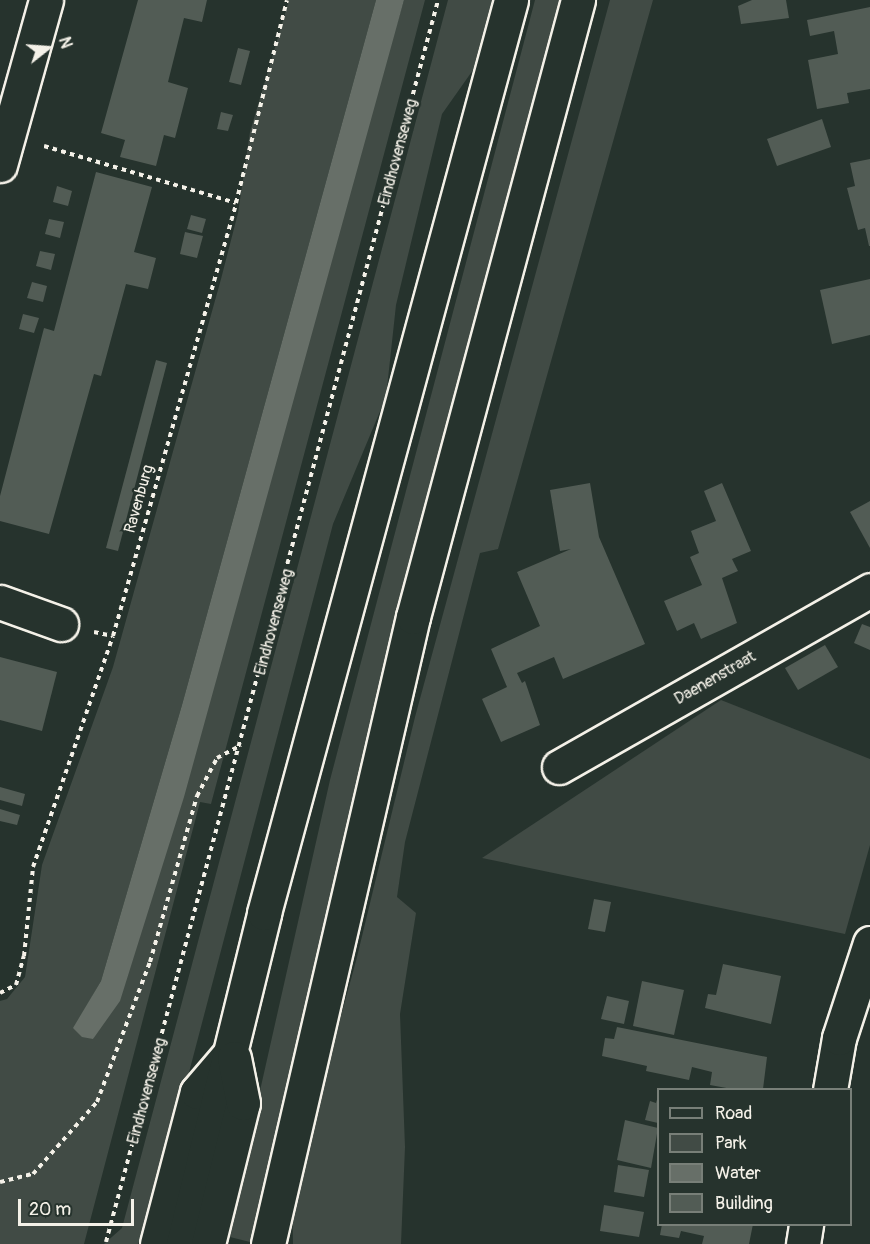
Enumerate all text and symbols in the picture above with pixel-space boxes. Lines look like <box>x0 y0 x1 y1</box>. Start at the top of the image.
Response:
north arrow <box>18 18 78 78</box>
text: N <box>54 35 76 51</box>
street label: Eindhovenseweg <box>375 97 421 207</box>
street label: Ravenburg <box>120 463 158 535</box>
street label: Eindhovenseweg <box>251 567 297 677</box>
street label: Daenenstraat <box>671 647 759 709</box>
street label: Eindhovenseweg <box>124 1036 170 1146</box>
legend <box>657 1088 852 1226</box>
text: Road <box>715 1102 752 1125</box>
text: Park <box>715 1132 747 1155</box>
text: Water <box>715 1162 761 1185</box>
scale bar <box>21 1187 136 1225</box>
text: Building <box>715 1192 773 1215</box>
text: 20 m <box>29 1198 71 1221</box>

